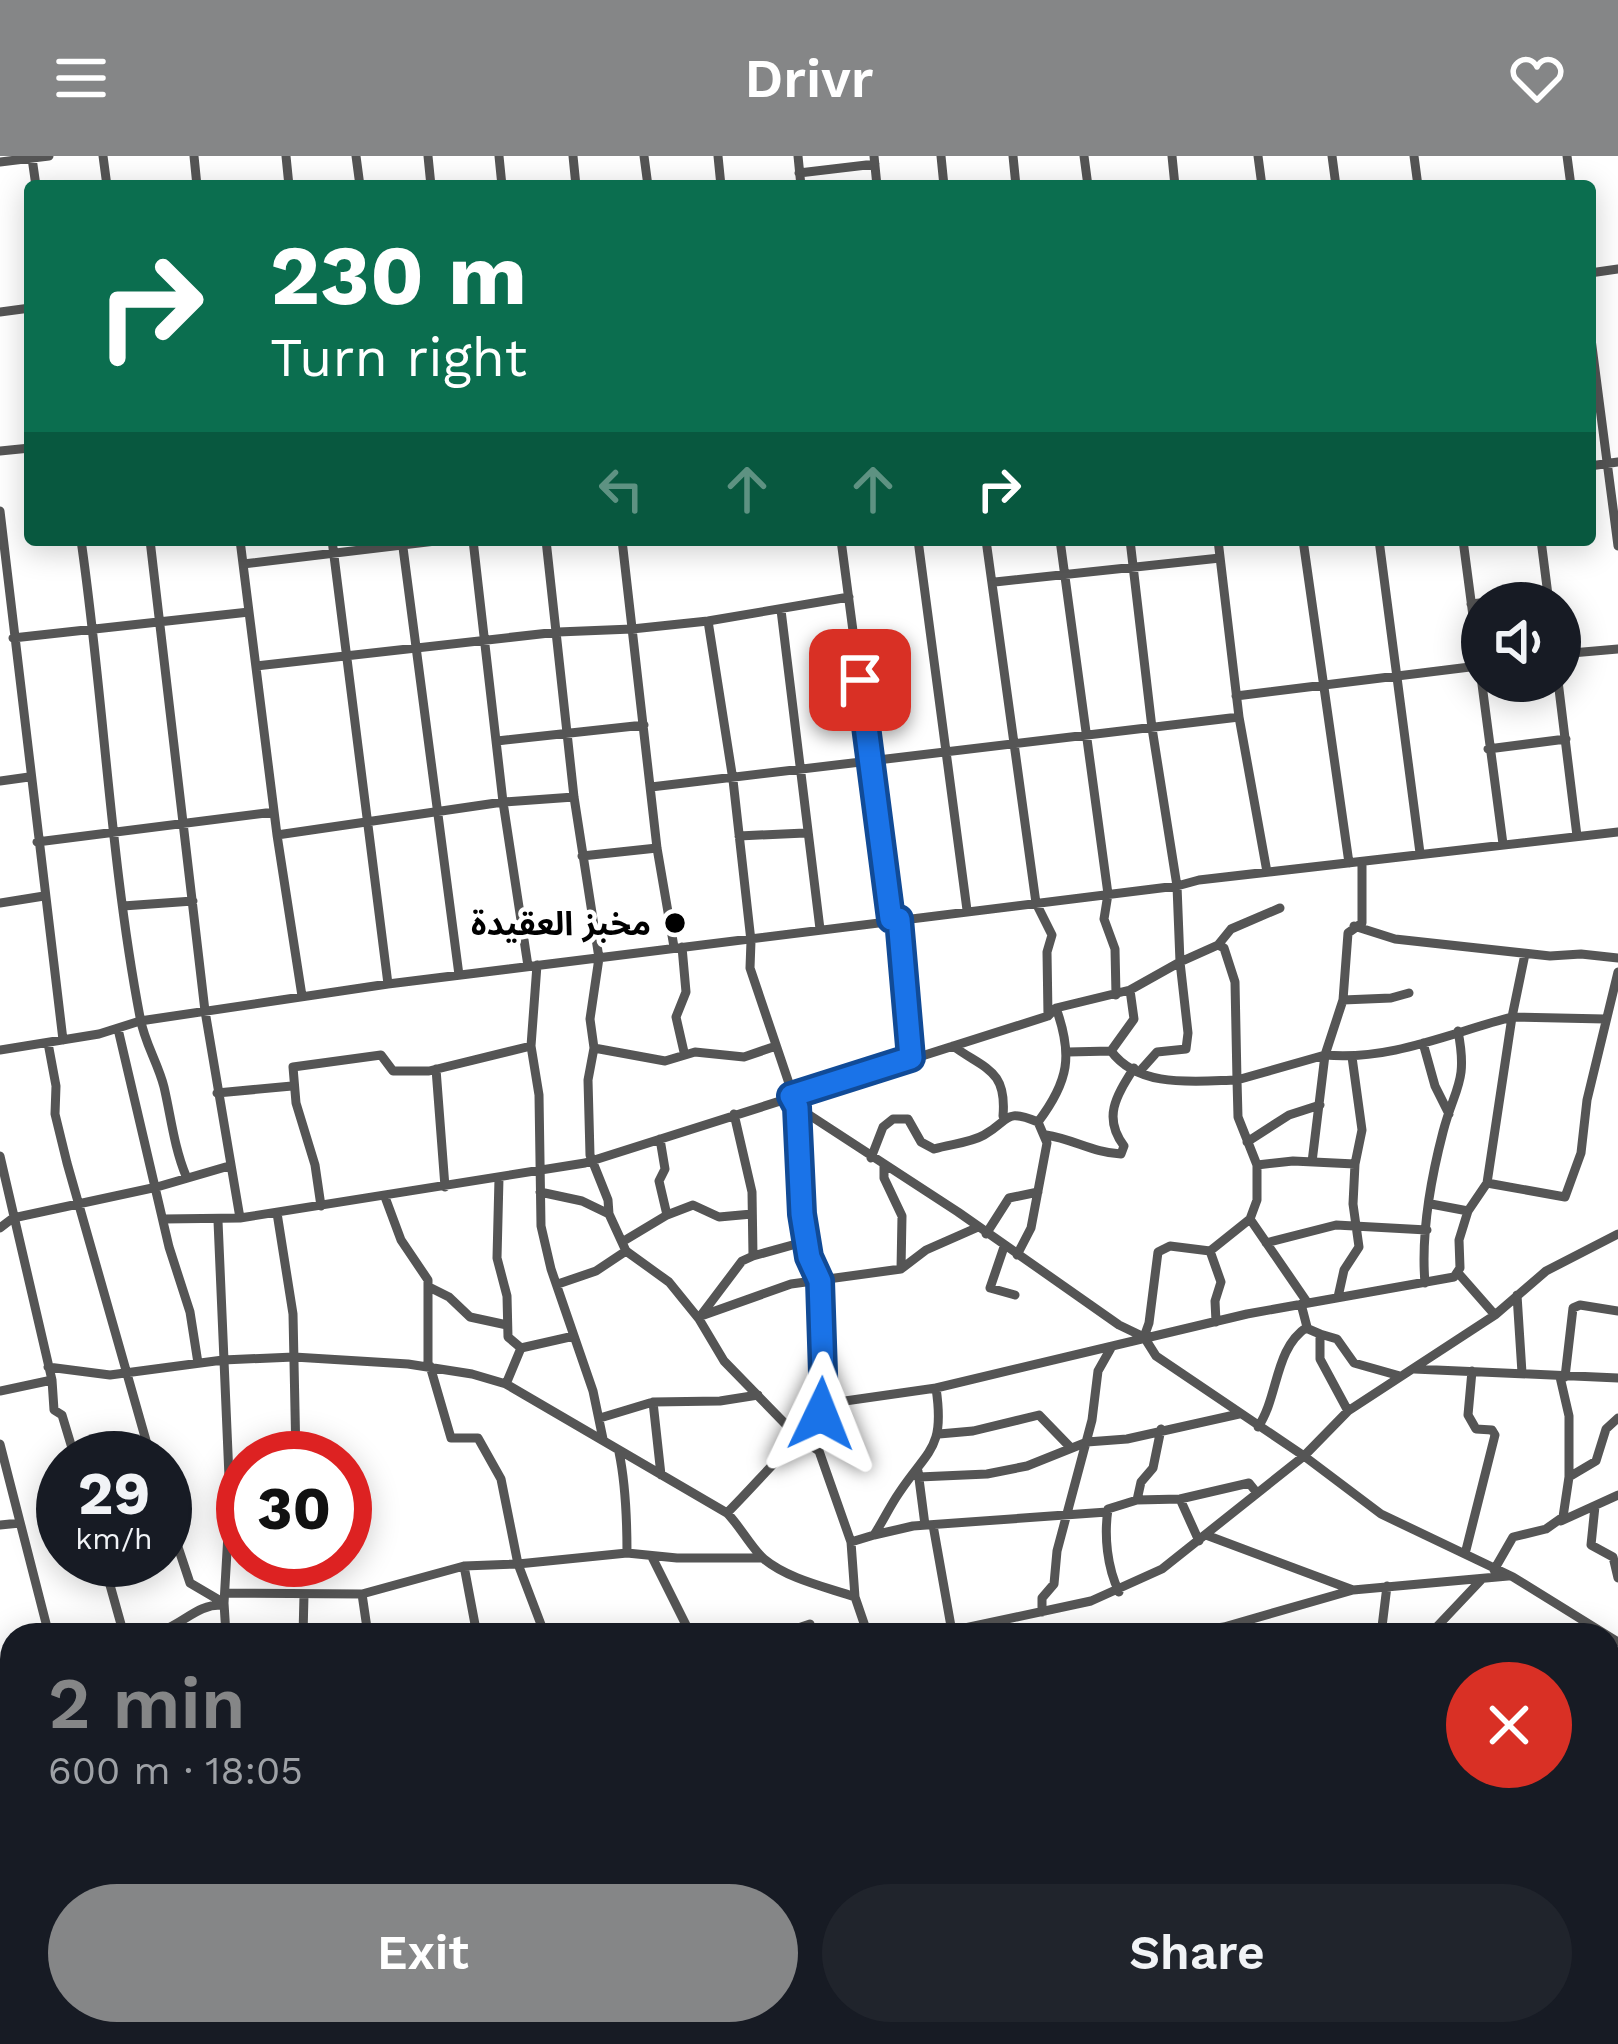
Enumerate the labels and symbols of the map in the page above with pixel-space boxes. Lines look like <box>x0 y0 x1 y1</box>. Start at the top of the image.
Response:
pin <box>809 629 911 731</box>
place label: مخبز العقيدة <box>471 904 651 943</box>
marker: مخبز العقيدة <box>662 910 688 936</box>
position arrow <box>758 1351 884 1477</box>
speed limit sign: 30 <box>216 1431 372 1587</box>

